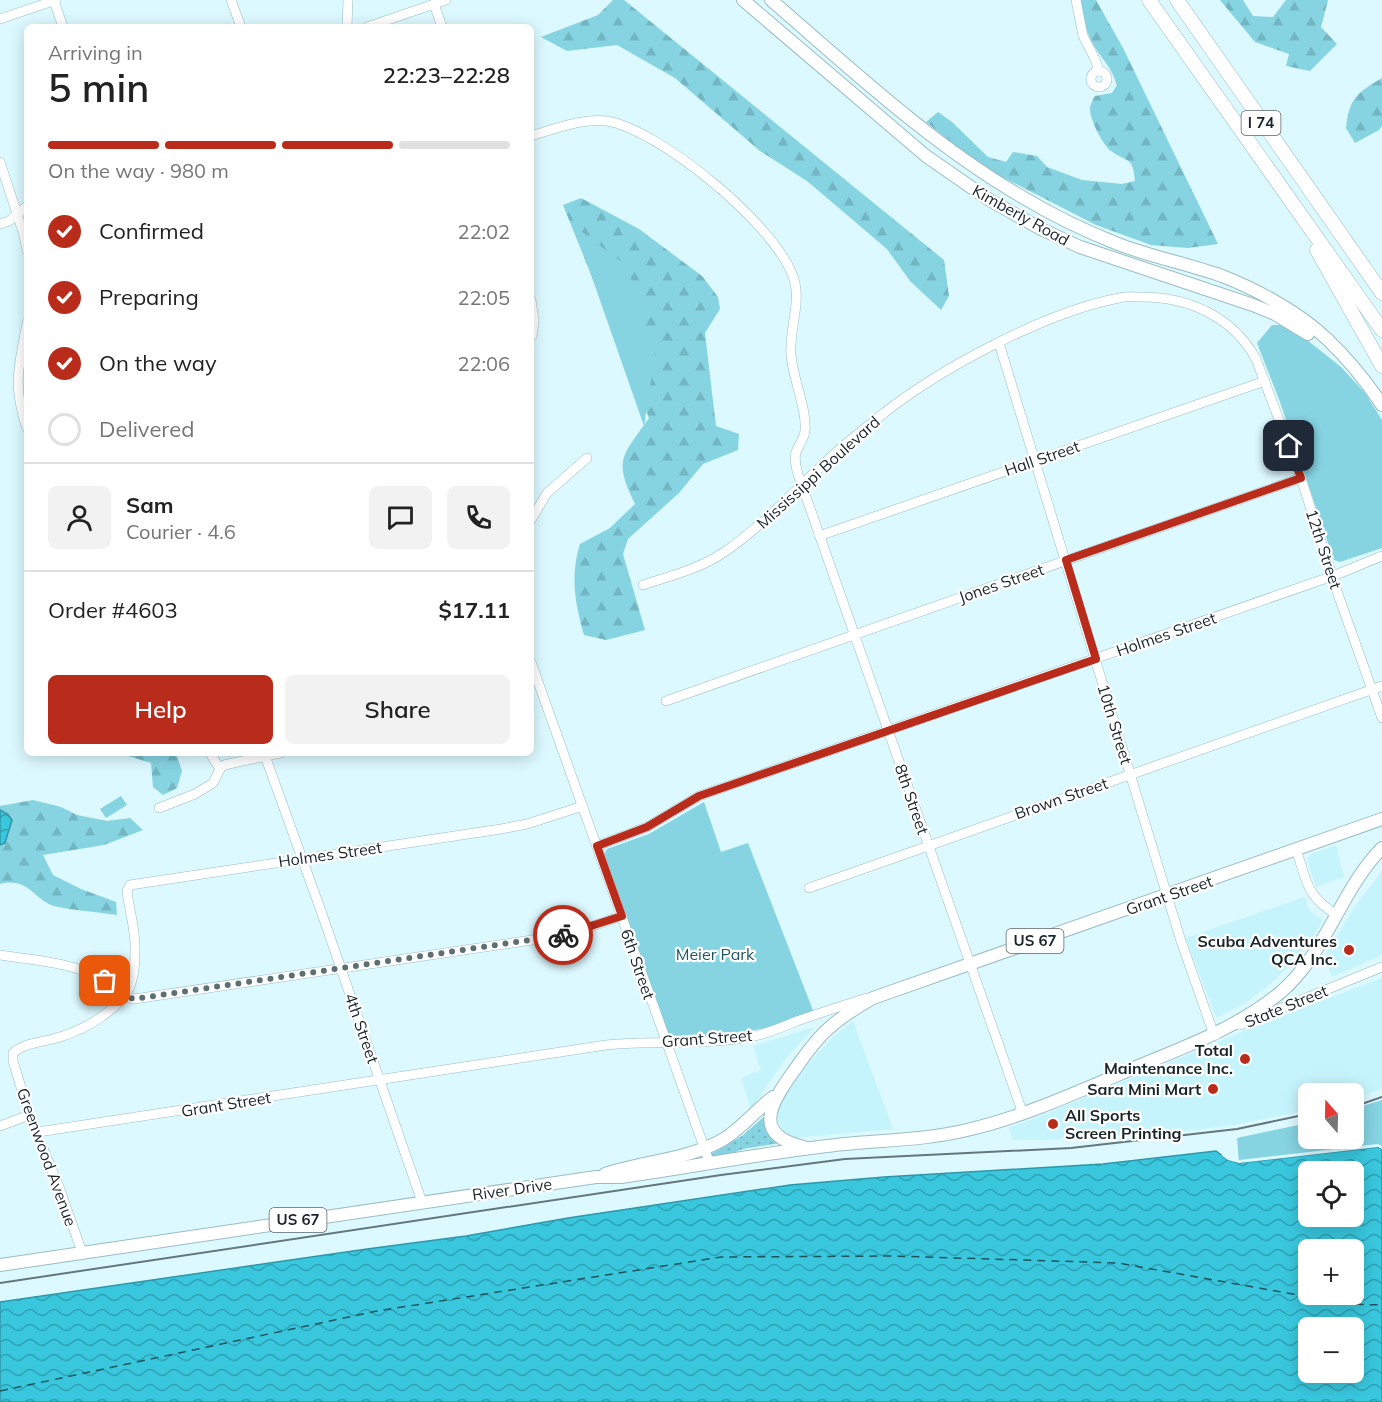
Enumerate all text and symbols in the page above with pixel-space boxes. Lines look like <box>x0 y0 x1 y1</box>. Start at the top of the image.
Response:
text: Arriving in <box>48 40 143 65</box>
text: 22:23–22:28 <box>383 61 510 89</box>
text: 5 min <box>48 63 149 112</box>
road number: I 74 <box>1242 111 1280 135</box>
text: On the way · 980 m <box>48 158 229 183</box>
street label: Kimberly Road <box>969 180 1073 250</box>
icon: check <box>48 215 81 248</box>
text: Confirmed <box>99 217 204 245</box>
text: 22:02 <box>457 219 510 244</box>
icon: check <box>48 281 81 314</box>
text: Preparing <box>99 283 199 311</box>
text: 22:05 <box>457 285 510 310</box>
icon: check <box>48 347 81 380</box>
text: On the way <box>99 349 217 377</box>
text: 22:06 <box>457 351 510 376</box>
street label: Mississippi Boulevard <box>752 411 884 533</box>
text: Delivered <box>99 415 194 443</box>
pin <box>1263 420 1314 471</box>
icon: home <box>1272 429 1305 462</box>
street label: Hall Street <box>1002 436 1082 480</box>
button: person <box>48 486 111 549</box>
button: chat <box>369 486 432 549</box>
button: phone <box>447 486 510 549</box>
text: Sam <box>126 491 174 519</box>
street label: 12th Street <box>1302 507 1346 592</box>
text: Courier · 4.6 <box>126 519 236 544</box>
street label: Jones Street <box>956 559 1047 607</box>
text: Order #4603 <box>48 596 178 624</box>
text: $17.11 <box>439 596 510 624</box>
street label: Holmes Street <box>1113 607 1219 660</box>
button: Help <box>48 675 273 744</box>
button: Share <box>285 675 510 744</box>
street label: 10th Street <box>1093 682 1137 767</box>
street label: 8th Street <box>891 761 933 837</box>
street label: Brown Street <box>1012 773 1111 823</box>
street label: Holmes Street <box>277 837 383 871</box>
street label: Grant Street <box>1123 871 1215 919</box>
courier <box>533 905 593 965</box>
icon: bike <box>547 919 580 952</box>
street label: 6th Street <box>617 926 659 1002</box>
road number: US 67 <box>1006 929 1064 953</box>
place label: Scuba Adventures QCA Inc. <box>1198 931 1337 969</box>
marker: Scuba Adventures QCA Inc. <box>1342 943 1356 957</box>
park label: Meier Park <box>676 944 755 964</box>
pin <box>79 955 130 1006</box>
icon: bag <box>88 964 121 997</box>
street label: State Street <box>1242 980 1331 1032</box>
street label: 4th Street <box>341 990 383 1066</box>
street label: Grant Street <box>661 1025 753 1051</box>
place label: Total Maintenance Inc. <box>1104 1040 1233 1078</box>
marker: Total Maintenance Inc. <box>1238 1052 1252 1066</box>
place label: Sara Mini Mart <box>1087 1079 1201 1099</box>
marker: Sara Mini Mart <box>1206 1082 1220 1096</box>
north arrow <box>1298 1083 1364 1149</box>
map controls <box>1298 1083 1364 1383</box>
street label: Greenwood Avenue <box>13 1085 81 1229</box>
street label: Grant Street <box>180 1087 273 1121</box>
place label: All Sports Screen Printing <box>1065 1105 1182 1143</box>
marker: All Sports Screen Printing <box>1046 1117 1060 1131</box>
button: locate <box>1298 1161 1364 1227</box>
street label: River Drive <box>471 1173 553 1205</box>
road number: US 67 <box>270 1208 326 1232</box>
button: + <box>1298 1239 1364 1305</box>
button: − <box>1298 1317 1364 1383</box>

